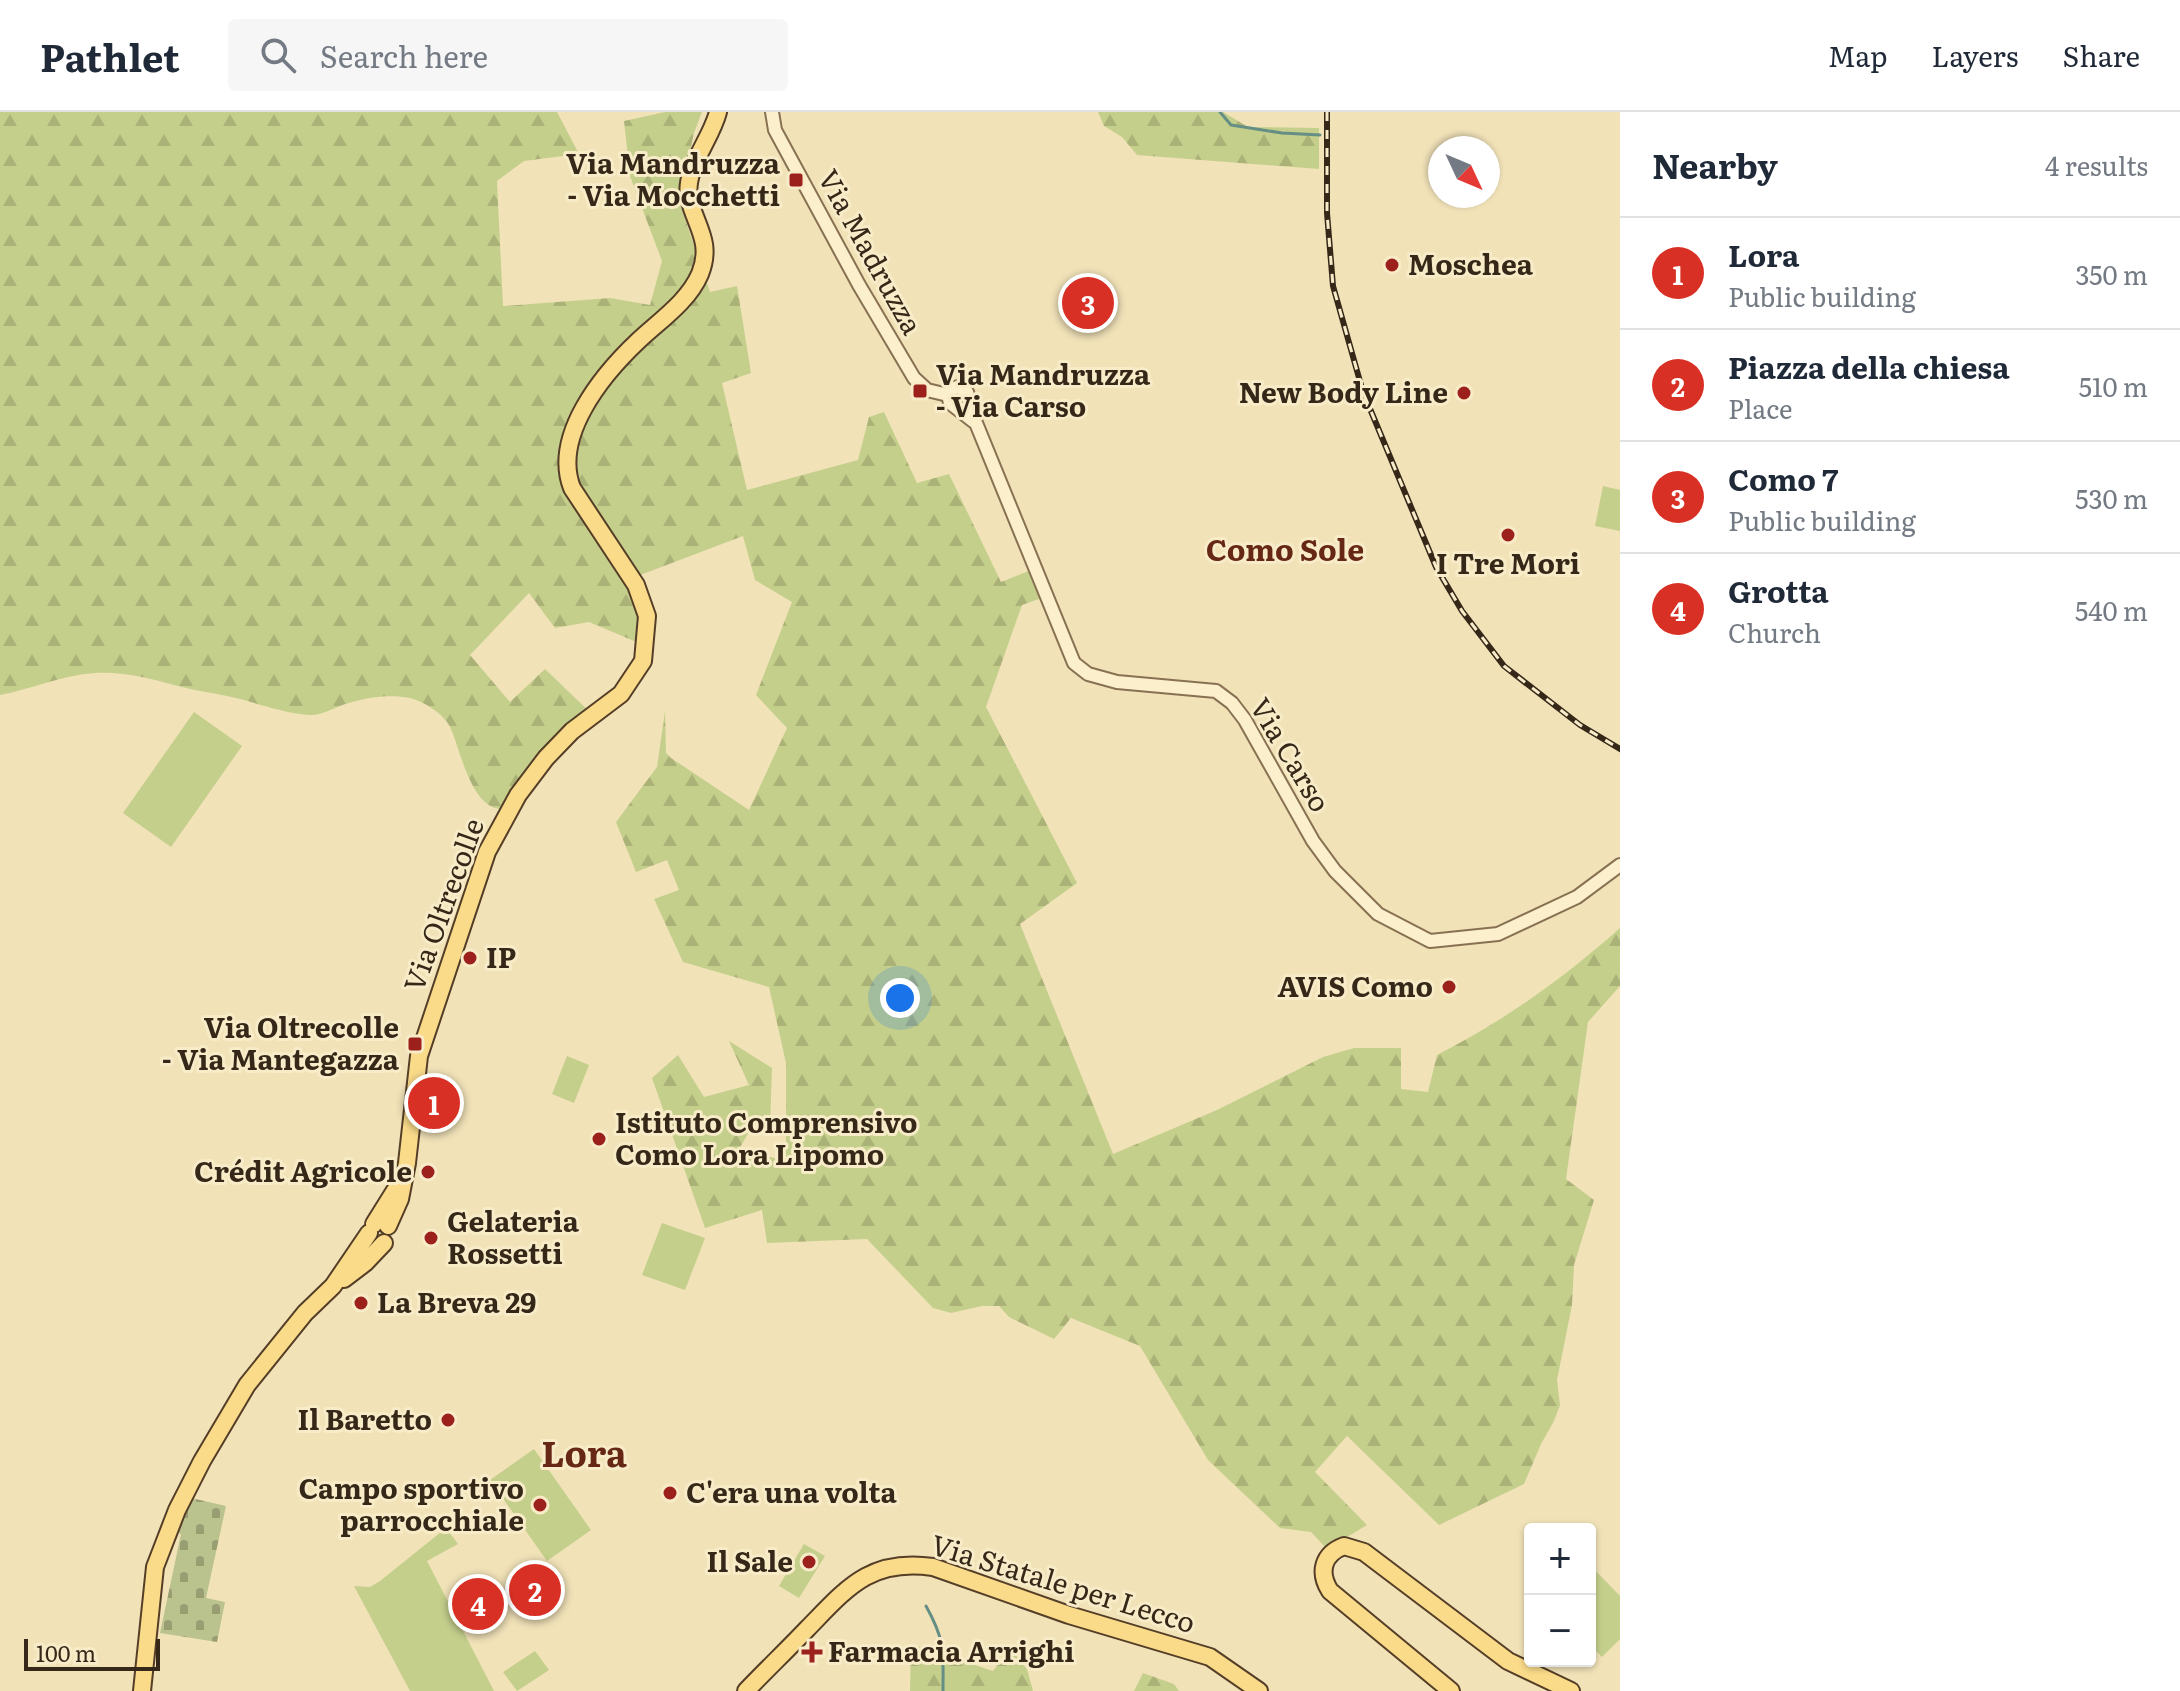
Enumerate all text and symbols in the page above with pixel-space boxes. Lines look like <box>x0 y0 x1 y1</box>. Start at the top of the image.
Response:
search box <box>228 19 788 91</box>
text: Pathlet <box>40 27 180 84</box>
icon: search <box>256 33 300 77</box>
text: Search here <box>320 33 488 77</box>
text: Map <box>1828 34 1887 76</box>
text: Layers <box>1931 34 2018 76</box>
text: Share <box>2062 34 2140 76</box>
north arrow <box>1428 136 1500 208</box>
text: Nearby <box>1652 139 1778 189</box>
place label: Via Mandruzza - Via Mocchetti <box>566 141 781 215</box>
text: 4 results <box>2045 145 2148 184</box>
street label: Via Madruzza <box>809 161 934 341</box>
marker: Via Mandruzza - Via Mocchetti <box>787 171 805 189</box>
text: Lora <box>1728 232 1799 276</box>
place label: Moschea <box>1408 242 1534 284</box>
text: 1 <box>1673 254 1683 293</box>
text: 350 m <box>2075 254 2148 293</box>
marker: Moschea <box>1383 256 1401 274</box>
pin: 3 <box>1062 273 1114 333</box>
text: Public building <box>1728 276 1916 315</box>
text: Piazza della chiesa <box>1728 344 2009 388</box>
place label: Via Mandruzza - Via Carso <box>936 352 1151 426</box>
text: 2 <box>1671 366 1685 405</box>
text: 510 m <box>2079 366 2148 405</box>
place label: New Body Line <box>1239 370 1448 412</box>
marker: Via Mandruzza - Via Carso <box>911 382 929 400</box>
marker: New Body Line <box>1455 384 1473 402</box>
text: Place <box>1728 388 1793 427</box>
text: Como 7 <box>1728 456 1838 500</box>
text: 3 <box>1671 478 1685 517</box>
text: 530 m <box>2075 478 2148 517</box>
text: Public building <box>1728 500 1916 539</box>
district label: Como Sole <box>1206 526 1364 570</box>
marker: I Tre Mori <box>1499 526 1517 544</box>
place label: I Tre Mori <box>1436 541 1580 583</box>
text: Grotta <box>1728 568 1829 612</box>
text: 4 <box>1670 590 1686 629</box>
text: 540 m <box>2075 590 2148 629</box>
text: Church <box>1728 612 1821 651</box>
street label: Via Carso <box>1241 689 1342 819</box>
street label: Via Oltrecolle <box>391 812 493 997</box>
place label: IP <box>486 935 516 977</box>
marker: IP <box>461 949 479 967</box>
place label: AVIS Como <box>1278 964 1433 1006</box>
your location <box>880 978 920 1018</box>
marker: AVIS Como <box>1440 978 1458 996</box>
place label: Via Oltrecolle - Via Mantegazza <box>162 1005 400 1079</box>
marker: Via Oltrecolle - Via Mantegazza <box>406 1035 424 1053</box>
pin: 1 <box>408 1073 460 1133</box>
place label: Istituto Comprensivo Como Lora Lipomo <box>615 1100 918 1174</box>
marker: Istituto Comprensivo Como Lora Lipomo <box>590 1130 608 1148</box>
place label: Crédit Agricole <box>194 1149 412 1191</box>
marker: Crédit Agricole <box>419 1163 437 1181</box>
place label: Gelateria Rossetti <box>447 1199 580 1273</box>
marker: Gelateria Rossetti <box>422 1229 440 1247</box>
place label: La Breva 29 <box>377 1280 536 1322</box>
marker: La Breva 29 <box>352 1294 370 1312</box>
place label: Il Baretto <box>298 1397 432 1439</box>
marker: Il Baretto <box>439 1411 457 1429</box>
district label: Lora <box>541 1425 627 1478</box>
place label: Campo sportivo parrocchiale <box>298 1466 524 1540</box>
place label: C'era una volta <box>686 1470 897 1512</box>
marker: C'era una volta <box>661 1484 679 1502</box>
marker: Campo sportivo parrocchiale <box>531 1496 549 1514</box>
street label: Via Statale per Lecco <box>926 1522 1201 1642</box>
map controls <box>1524 1523 1596 1667</box>
button: + <box>1524 1523 1596 1595</box>
place label: Il Sale <box>707 1539 793 1581</box>
marker: Il Sale <box>800 1553 818 1571</box>
pin: 2 <box>509 1560 561 1620</box>
pin: 4 <box>452 1574 504 1634</box>
button: − <box>1524 1595 1596 1667</box>
place label: Farmacia Arrighi <box>828 1629 1075 1671</box>
scale bar <box>24 1635 160 1671</box>
text: 100 m <box>36 1636 96 1669</box>
marker: Farmacia Arrighi <box>803 1643 821 1661</box>

